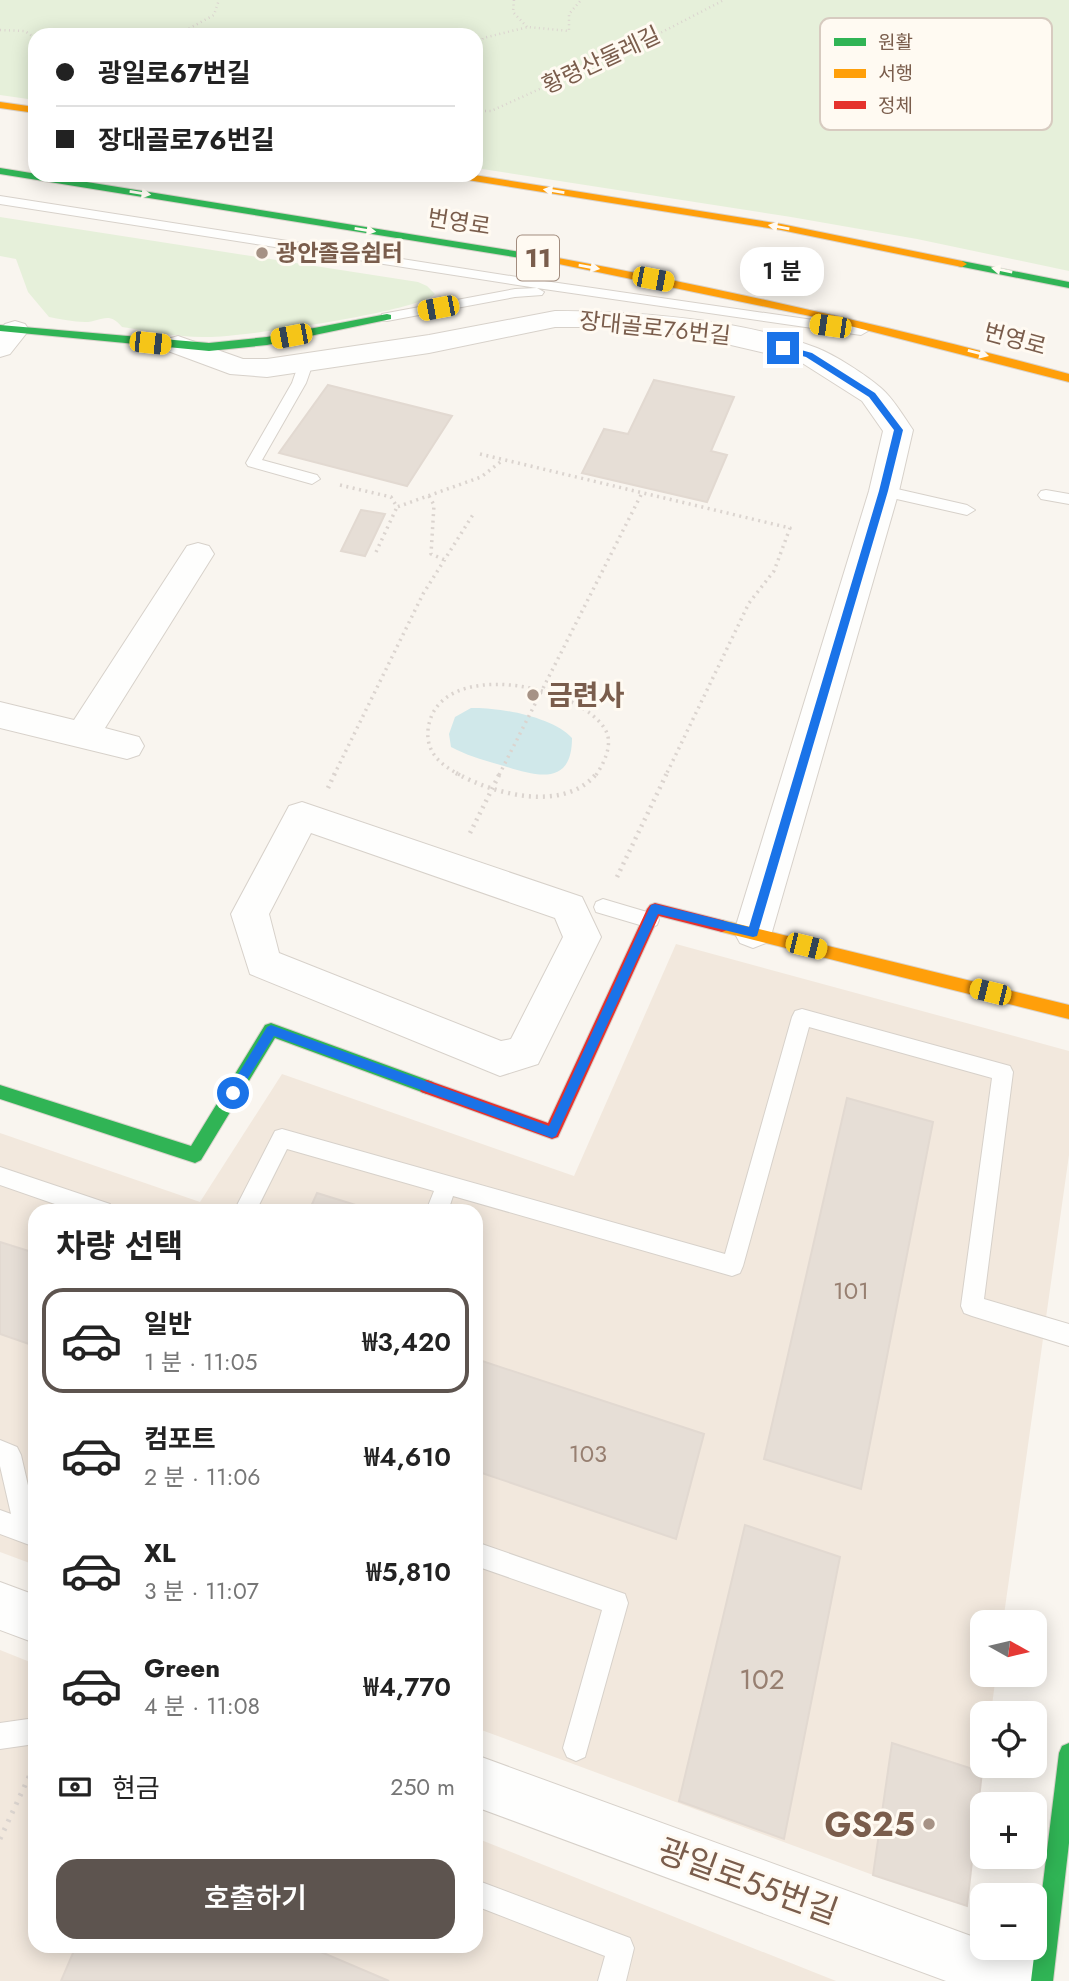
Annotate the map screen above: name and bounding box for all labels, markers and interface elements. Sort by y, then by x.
street label: 황령산둘레길 [536,18,666,102]
legend [820,18,1052,130]
text: 원활 [878,29,913,56]
text: 광일로67번길 [98,54,251,92]
text: 서행 [878,60,913,87]
text: 정체 [878,92,913,119]
text: 장대골로76번길 [98,121,275,159]
one-way arrow [543,185,565,196]
one-way arrow [129,188,151,199]
street label: 번영로 [425,200,493,244]
one-way arrow [768,221,790,232]
one-way arrow [354,225,376,236]
road number: 11 [517,235,559,280]
place label: 광안졸음쉼터 [276,236,403,270]
marker: 광안졸음쉼터 [254,245,270,261]
callout: 1 분 [741,246,825,296]
text: 1 분 [762,254,802,288]
one-way arrow [578,262,600,273]
one-way arrow [991,264,1013,275]
car [631,265,676,293]
car [416,294,461,322]
street label: 장대골로76번길 [577,303,733,353]
car [808,313,853,339]
street label: 번영로 [980,314,1050,364]
car [269,322,314,350]
car [129,330,172,356]
route end [767,332,799,364]
one-way arrow [968,348,990,359]
place label: 금련사 [547,675,625,716]
marker: 금련사 [525,687,541,703]
car [784,931,829,961]
car [968,977,1013,1007]
route start [217,1077,249,1109]
text: 차량 선택 [56,1223,183,1269]
house number: 101 [833,1273,869,1308]
text: 일반 [144,1305,192,1343]
icon: car [60,1309,123,1372]
text: ₩3,420 [362,1323,451,1361]
text: 1 분 · 11:05 [144,1345,257,1379]
text: 컴포트 [144,1420,216,1458]
icon: car [60,1424,123,1487]
house number: 103 [569,1436,607,1471]
text: ₩4,610 [364,1438,451,1476]
text: 2 분 · 11:06 [144,1460,261,1494]
text: XL [144,1534,176,1572]
icon: car [60,1539,123,1602]
text: ₩5,810 [366,1553,451,1591]
text: 3 분 · 11:07 [144,1574,259,1608]
north arrow [970,1610,1046,1687]
map controls [970,1610,1047,1960]
text: Green [144,1649,220,1687]
icon: car [60,1654,123,1717]
house number: 102 [739,1659,785,1700]
text: ₩4,770 [364,1668,451,1706]
text: 4 분 · 11:08 [144,1689,260,1723]
button: locate [970,1701,1047,1778]
icon: cash [56,1768,94,1806]
text: 현금 [112,1769,160,1807]
text: 250 m [390,1770,455,1804]
button: + [970,1792,1047,1869]
place label: GS25 [825,1801,915,1848]
marker: GS25 [921,1816,937,1832]
street label: 광일로55번길 [651,1827,845,1935]
button: 호출하기 [56,1859,455,1939]
button: − [970,1883,1047,1960]

